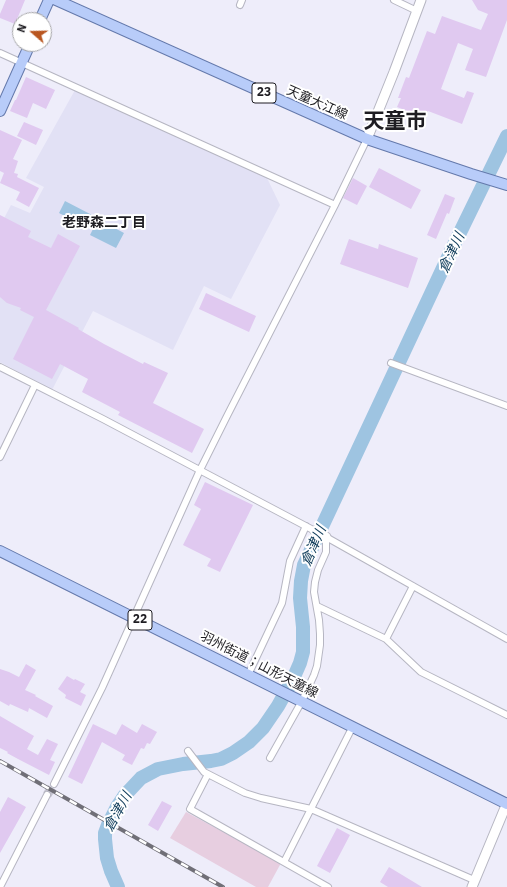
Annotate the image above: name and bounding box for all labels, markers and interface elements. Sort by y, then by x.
north arrow [12,12,52,52]
text: N [14,22,30,34]
road number: 23 [252,83,276,103]
street label: 天童大江線 [284,83,350,123]
district label: 天童市 [364,109,426,135]
district label: 老野森二丁目 [62,215,146,231]
water label: 倉津川 [436,230,468,276]
water label: 倉津川 [298,523,330,569]
road number: 22 [128,610,152,630]
street label: 羽州街道；山形天童線 [198,629,320,701]
water label: 倉津川 [100,790,136,834]

